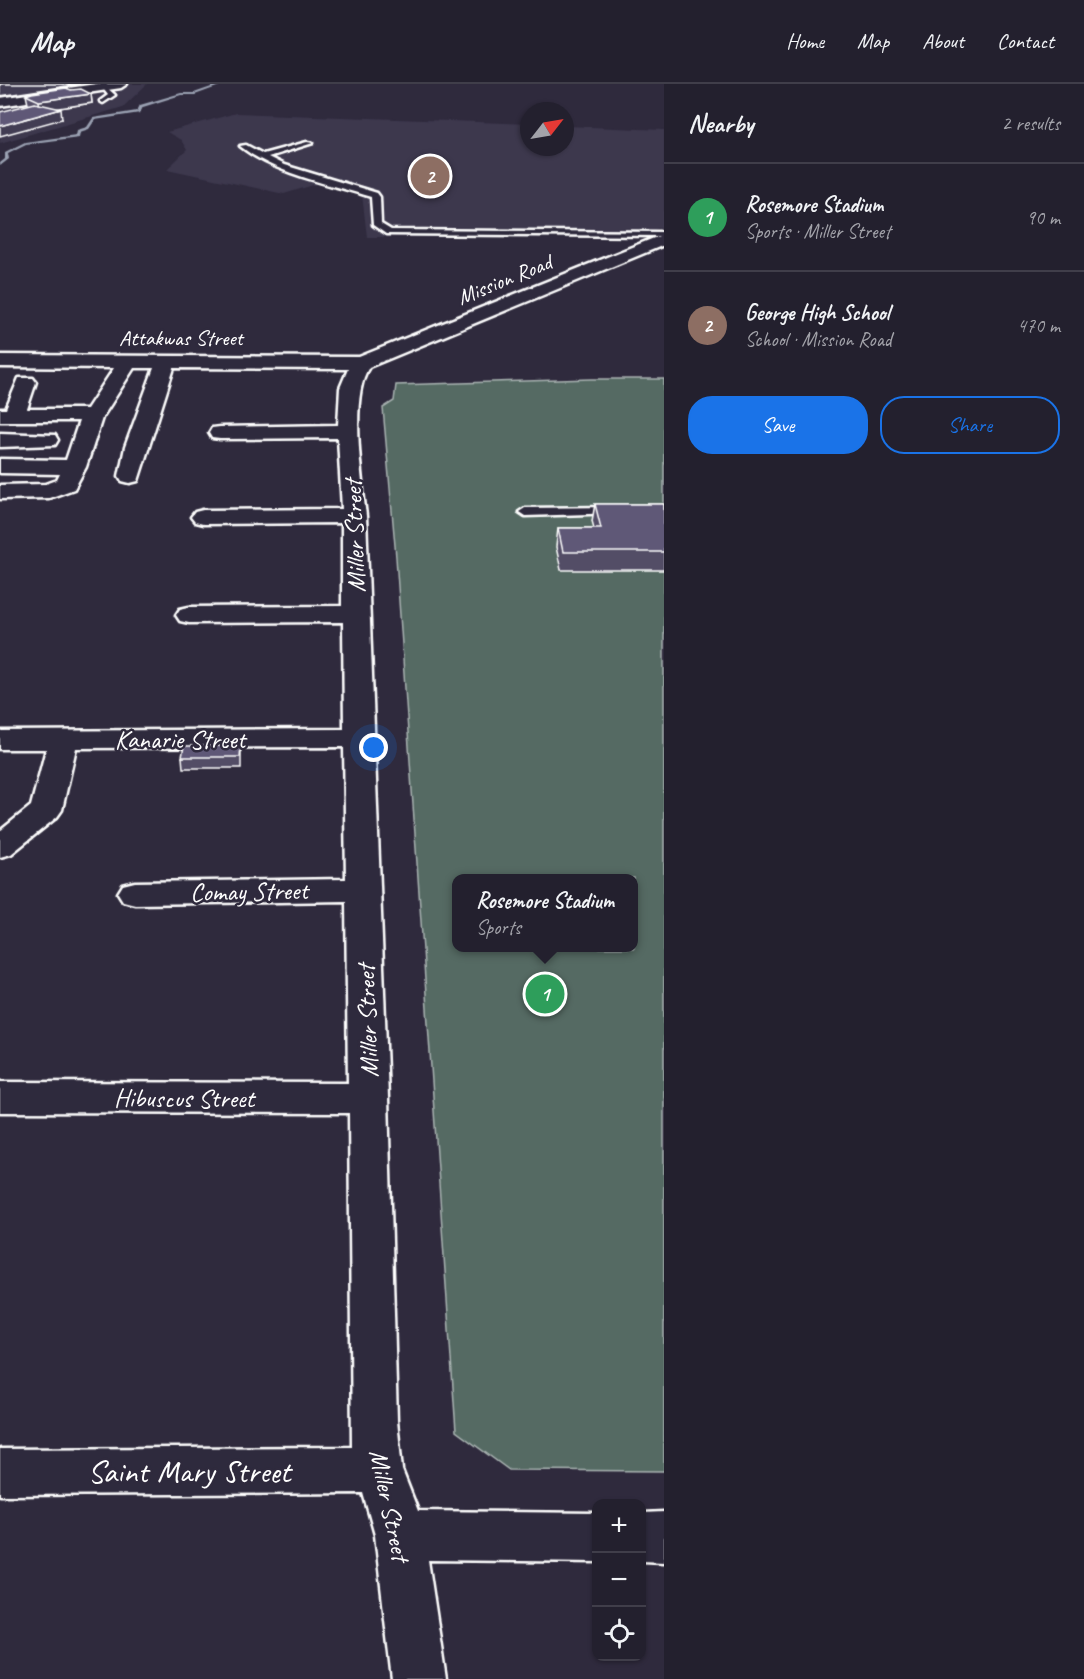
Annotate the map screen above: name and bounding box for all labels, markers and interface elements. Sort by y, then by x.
text: Map [30,24,73,59]
text: Home [786,28,824,54]
text: Map [857,28,889,54]
text: About [922,28,964,54]
text: Contact [997,28,1054,54]
north arrow [520,102,574,156]
text: Nearby [688,107,753,140]
text: 2 results [1001,111,1060,136]
pin: 2 [410,154,450,199]
text: Rosemore Stadium [745,191,883,219]
text: 1 [703,205,712,230]
text: 90 m [1026,205,1060,230]
text: Sports · Miller Street [745,219,891,244]
street label: Mission Road [453,247,559,311]
text: George High School [745,299,890,327]
text: 2 [703,313,712,338]
text: 470 m [1017,313,1060,338]
street label: Attakwas Street [119,324,246,352]
text: School · Mission Road [745,327,892,352]
button: Save [688,396,868,454]
button: Share [880,396,1060,454]
street label: Miller Street [336,475,373,593]
street label: Kanarie Street [115,723,248,756]
your location [359,733,388,762]
street label: Comay Street [190,874,311,909]
popup [452,874,638,952]
text: Rosemore Stadium [476,887,614,915]
text: Sports [476,915,521,940]
street label: Miller Street [349,960,386,1078]
pin: 1 [526,972,564,1016]
street label: Hibuscus Street [114,1082,256,1115]
street label: Miller Street [362,1446,418,1567]
street label: Saint Mary Street [88,1451,294,1492]
map controls [592,1499,646,1661]
button: + [592,1499,646,1553]
button: − [592,1553,646,1607]
button: locate [592,1607,646,1661]

